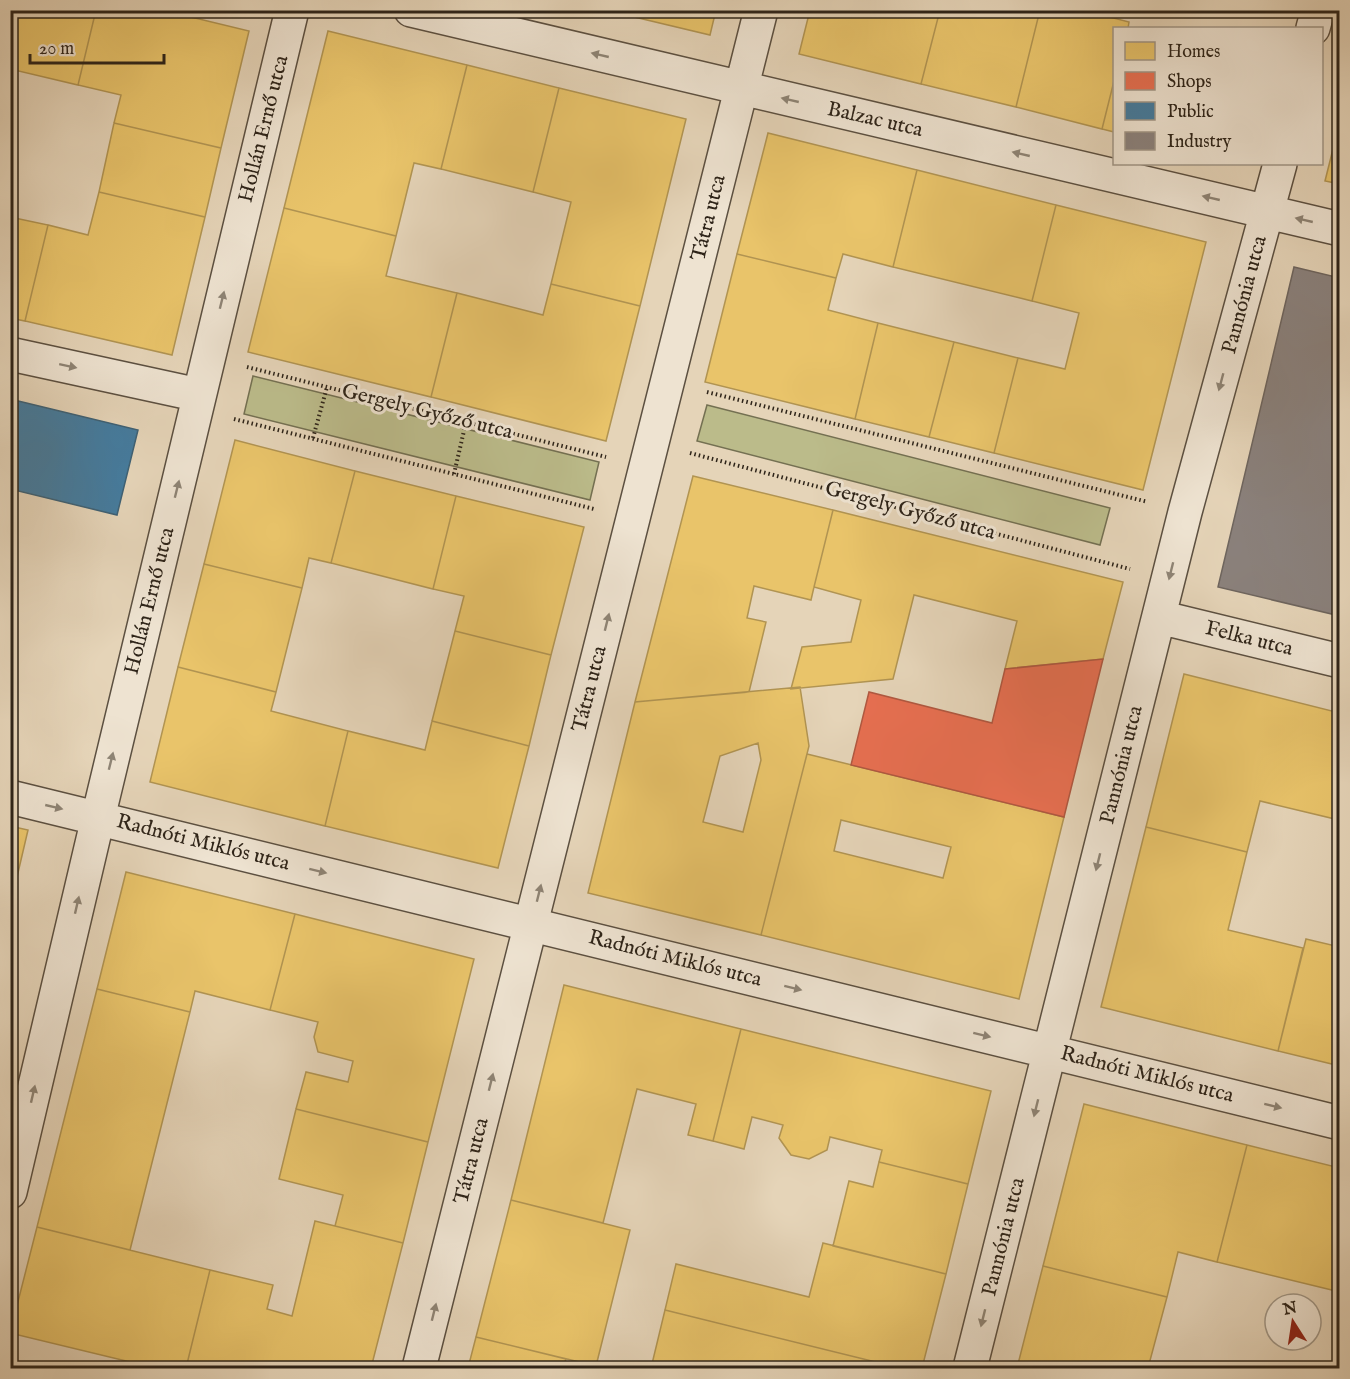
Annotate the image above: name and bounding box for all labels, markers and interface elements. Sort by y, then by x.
scale bar [30,27,164,65]
legend [1113,27,1323,165]
text: 20 m [39,38,74,61]
text: Homes [1167,41,1220,64]
one-way arrow [591,50,610,59]
street label: Hollán Ernő utca [233,52,296,205]
text: Shops [1167,71,1212,94]
one-way arrow [781,94,799,104]
street label: Balzac utca [825,96,926,144]
text: Public [1167,101,1214,124]
text: Industry [1167,131,1231,154]
one-way arrow [1012,148,1030,158]
street label: Tátra utca [685,171,733,264]
one-way arrow [1202,193,1220,203]
one-way arrow [1294,215,1313,225]
street label: Pannónia utca [1216,232,1274,357]
one-way arrow [218,291,228,309]
one-way arrow [58,362,77,372]
one-way arrow [1216,373,1225,391]
street label: Gergely Győző utca [339,378,516,447]
street label: Gergely Győző utca [822,475,999,547]
one-way arrow [172,480,182,499]
street label: Hollán Ernő utca [119,524,182,677]
one-way arrow [1165,561,1175,580]
one-way arrow [602,613,612,631]
street label: Felka utca [1202,615,1297,663]
street label: Tátra utca [566,642,614,735]
street label: Pannónia utca [1094,702,1150,827]
one-way arrow [107,751,117,770]
one-way arrow [45,803,63,813]
street label: Radnóti Miklós utca [113,808,293,878]
one-way arrow [1092,852,1102,871]
one-way arrow [308,867,327,877]
one-way arrow [534,884,544,902]
one-way arrow [73,895,83,914]
street label: Radnóti Miklós utca [585,924,765,994]
one-way arrow [783,983,802,993]
one-way arrow [973,1030,991,1040]
street label: Radnóti Miklós utca [1057,1040,1237,1110]
one-way arrow [487,1073,497,1091]
one-way arrow [29,1085,39,1104]
one-way arrow [1031,1099,1040,1117]
one-way arrow [1264,1102,1282,1112]
street label: Tátra utca [448,1114,496,1207]
street label: Pannónia utca [976,1174,1032,1299]
north arrow [1263,1292,1323,1352]
text: N [1280,1298,1299,1321]
one-way arrow [429,1303,439,1321]
one-way arrow [978,1308,988,1327]

